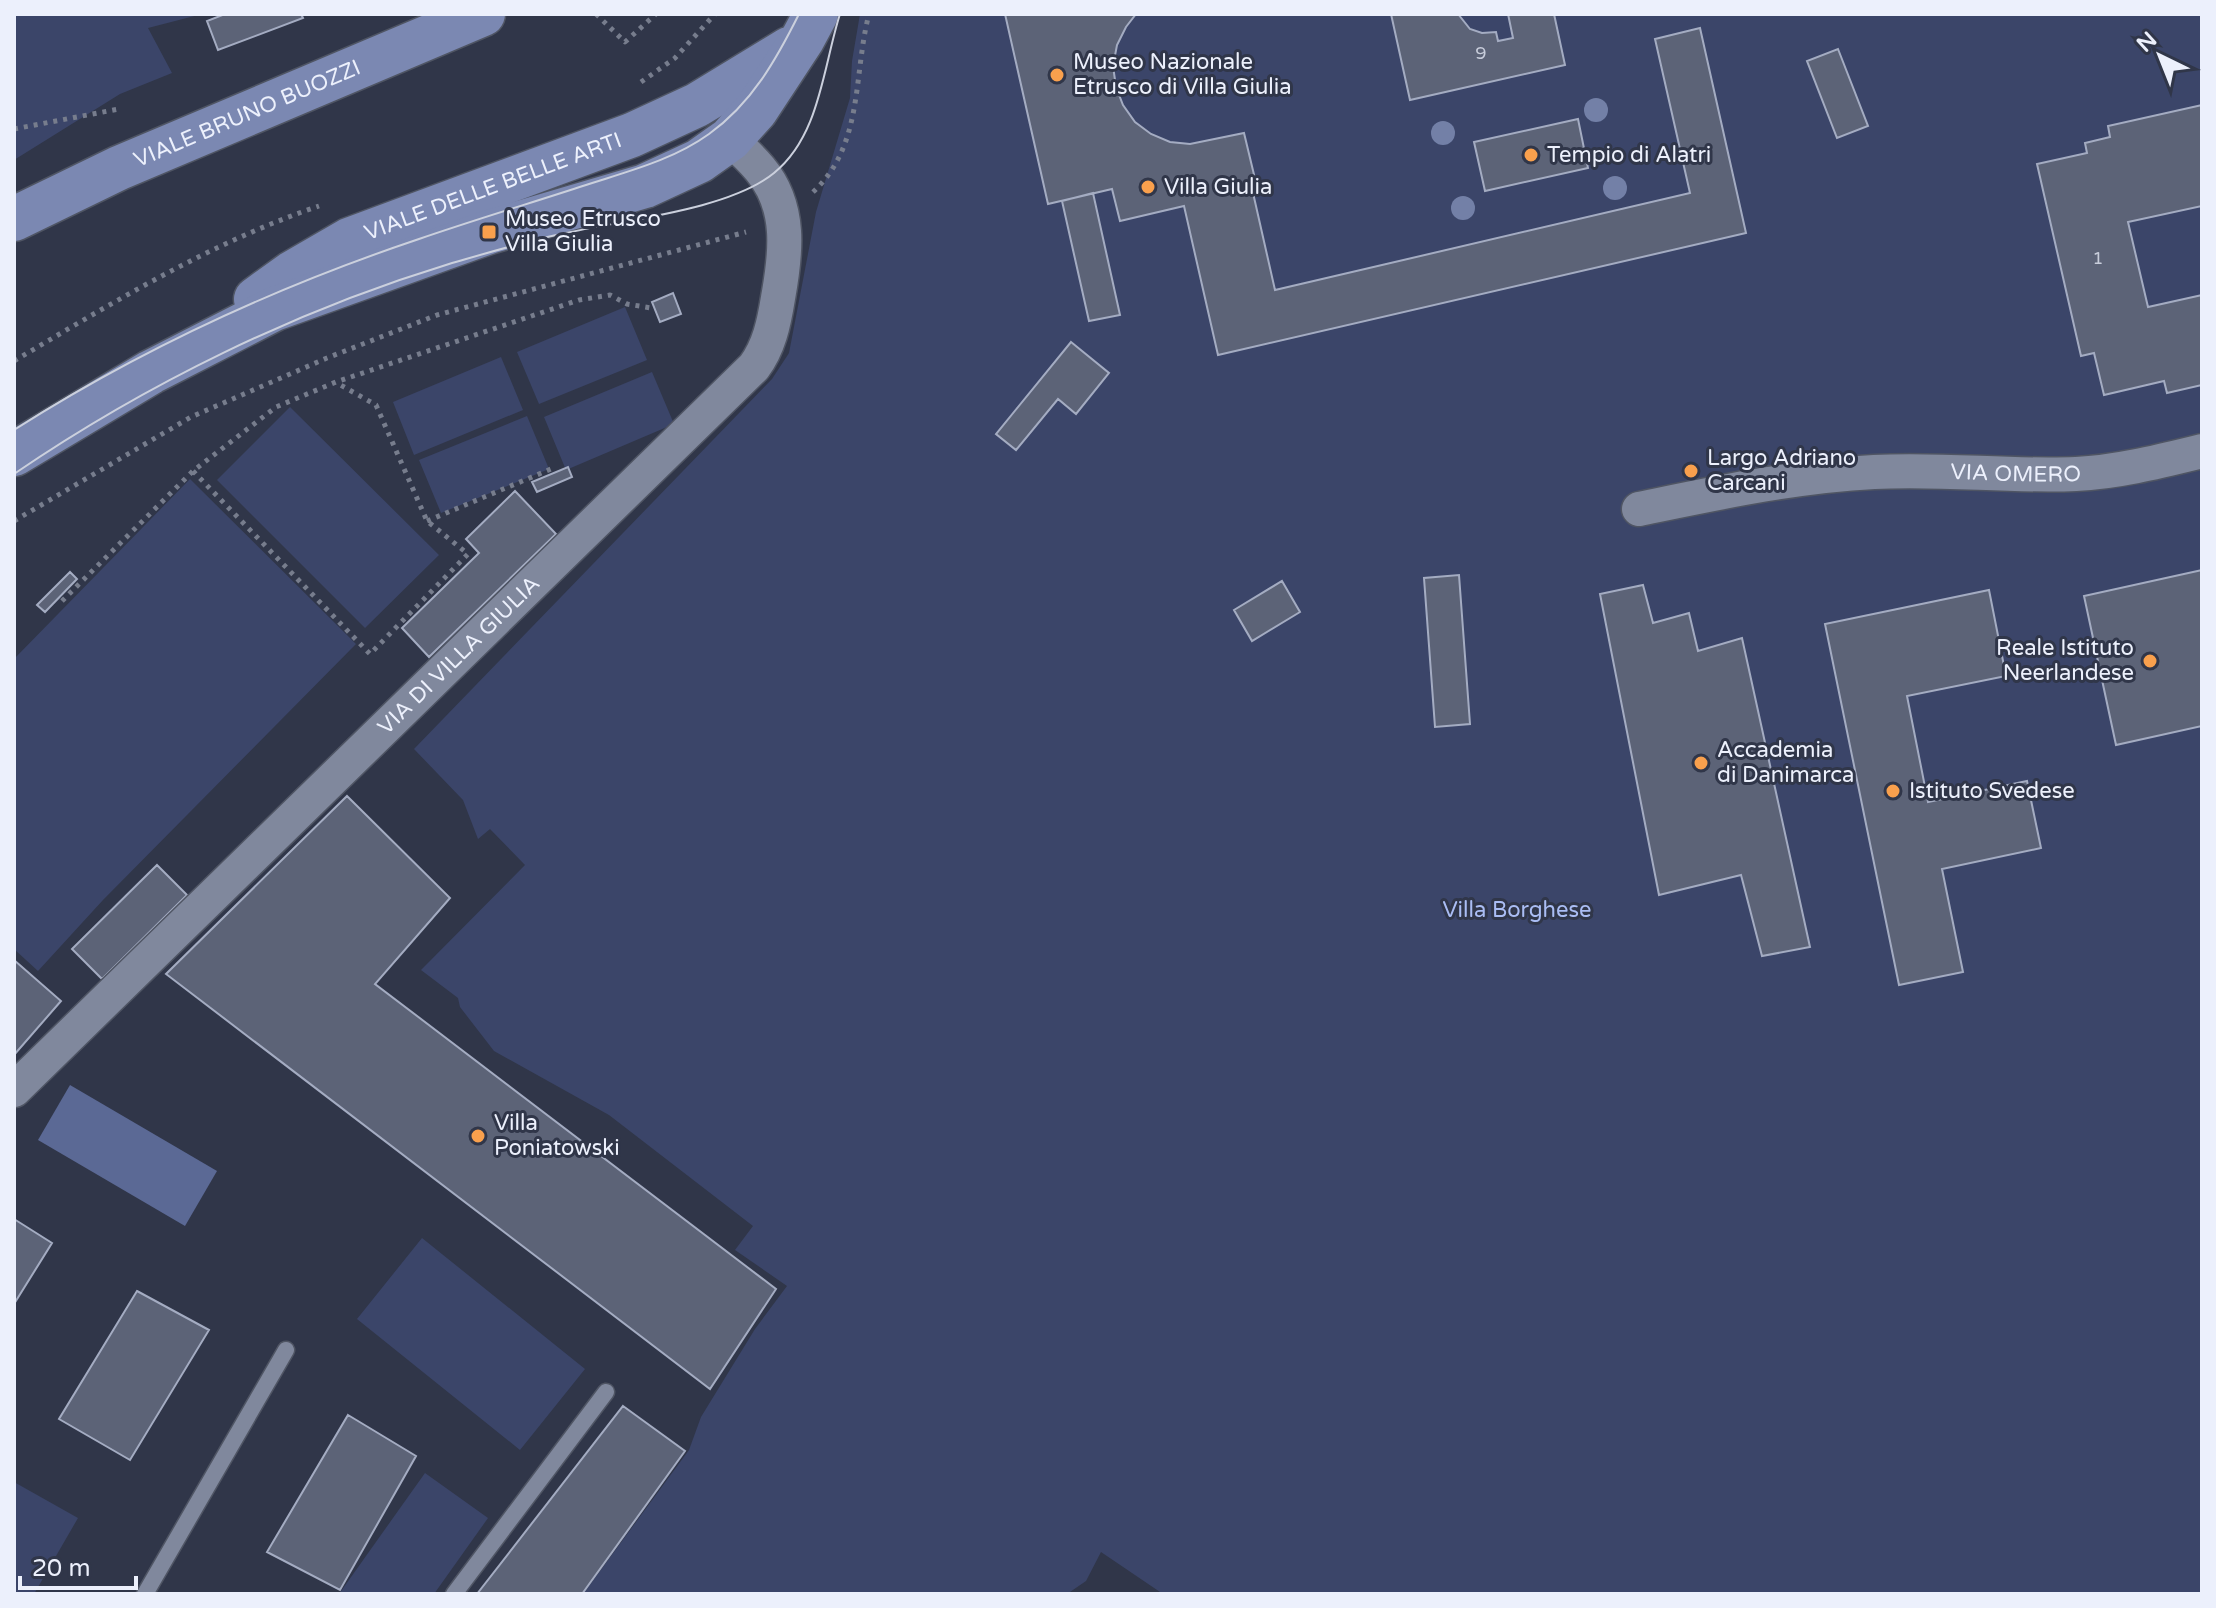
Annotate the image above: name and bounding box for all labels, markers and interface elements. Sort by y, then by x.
north arrow [2120,16,2200,96]
text: N [2132,27,2162,58]
house number: 9 [1475,42,1487,64]
place label: Museo Nazionale Etrusco di Villa Giulia [1073,49,1292,100]
street label: VIALE BRUNO BUOZZI [130,54,364,173]
marker: Museo Nazionale Etrusco di Villa Giulia [1048,66,1066,84]
street label: VIALE DELLE BELLE ARTI [361,127,625,246]
place label: Tempio di Alatri [1547,142,1711,168]
marker: Tempio di Alatri [1522,146,1540,164]
place label: Villa Giulia [1164,174,1272,200]
marker: Villa Giulia [1139,178,1157,196]
place label: Museo Etrusco Villa Giulia [505,206,661,257]
marker: Museo Etrusco Villa Giulia [480,223,498,241]
house number: 1 [2092,247,2104,269]
place label: Largo Adriano Carcani [1707,445,1856,496]
street label: VIA OMERO [1950,459,2081,488]
marker: Largo Adriano Carcani [1682,462,1700,480]
street label: VIA DI VILLA GIULIA [373,571,545,740]
place label: Reale Istituto Neerlandese [1996,635,2134,686]
marker: Reale Istituto Neerlandese [2141,652,2159,670]
place label: Accademia di Danimarca [1717,737,1854,788]
marker: Accademia di Danimarca [1692,754,1710,772]
place label: Istituto Svedese [1909,778,2075,804]
marker: Istituto Svedese [1884,782,1902,800]
park label: Villa Borghese [1443,897,1591,923]
place label: Villa Poniatowski [494,1110,620,1161]
marker: Villa Poniatowski [469,1127,487,1145]
scale bar [20,1540,136,1590]
text: 20 m [32,1554,90,1583]

